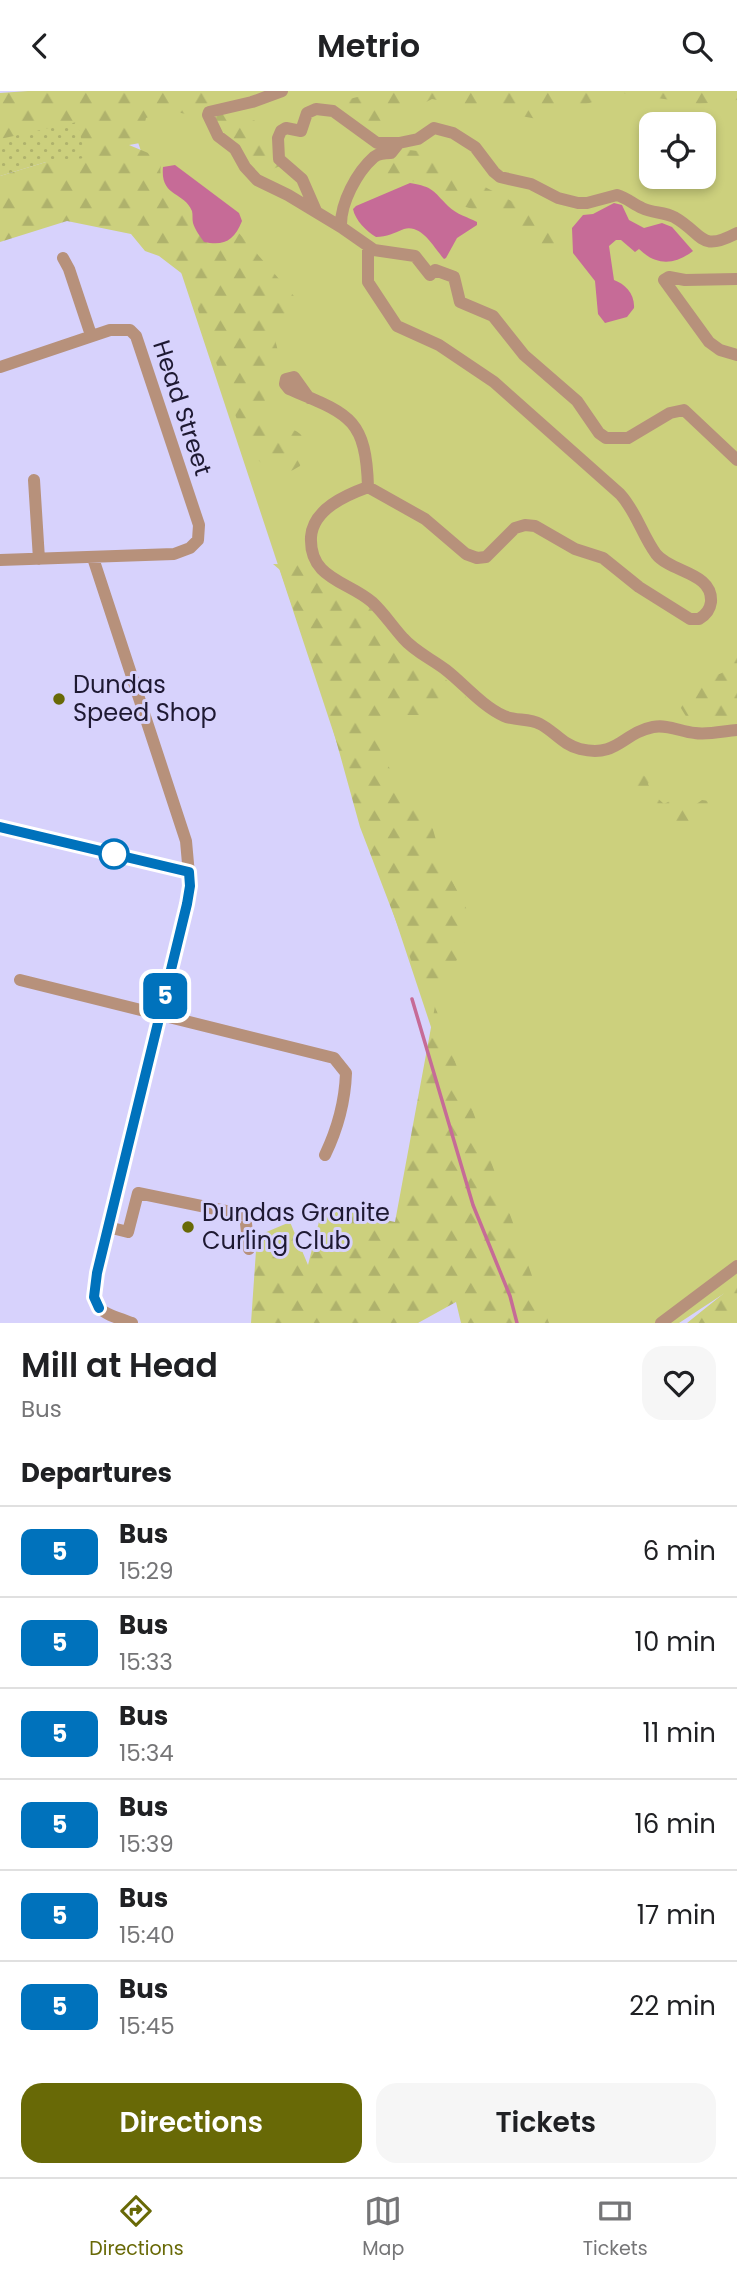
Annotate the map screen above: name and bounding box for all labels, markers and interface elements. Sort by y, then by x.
text: Metrio [317,23,420,68]
icon: back [21,27,59,65]
icon: search [678,27,716,65]
map controls [639,112,716,189]
button: locate [639,112,716,189]
street label: Head Street [145,336,220,480]
place label: Dundas Speed Shop [73,668,217,729]
marker: Dundas Speed Shop [51,691,67,707]
unlabelled marker [99,839,129,869]
line badge: 5 [142,973,188,1019]
text: 5 [157,979,173,1012]
place label: Dundas Granite Curling Club [202,1196,390,1257]
marker: Dundas Granite Curling Club [180,1219,196,1235]
text: Mill at Head [21,1342,218,1389]
button: heart [642,1346,716,1420]
text: Bus [21,1393,62,1425]
text: Departures [21,1455,172,1491]
text: Bus [119,1516,168,1552]
text: 6 min [643,1533,716,1569]
text: 5 [52,1535,67,1568]
text: 15:29 [119,1555,173,1587]
text: Bus [119,1607,168,1643]
text: 10 min [635,1624,716,1660]
text: 5 [52,1626,67,1659]
text: 15:33 [119,1646,173,1678]
text: Bus [119,1698,168,1734]
text: 11 min [643,1715,716,1751]
text: 5 [52,1717,67,1750]
text: 15:34 [119,1737,174,1769]
text: Bus [119,1789,168,1825]
text: 16 min [634,1806,716,1842]
text: 5 [52,1808,67,1841]
text: 15:39 [119,1828,174,1860]
text: Bus [119,1880,168,1916]
text: 17 min [637,1897,716,1933]
text: 5 [52,1899,67,1932]
text: 15:40 [119,1919,175,1951]
text: Bus [119,1971,168,2007]
text: 22 min [629,1988,716,2024]
text: 5 [52,1990,67,2023]
text: 15:45 [119,2010,175,2042]
button: Directions [21,2083,362,2163]
button: Tickets [376,2083,716,2163]
tab: Directions [89,2192,184,2263]
tab: Map [362,2192,404,2263]
tab: Tickets [583,2192,648,2263]

